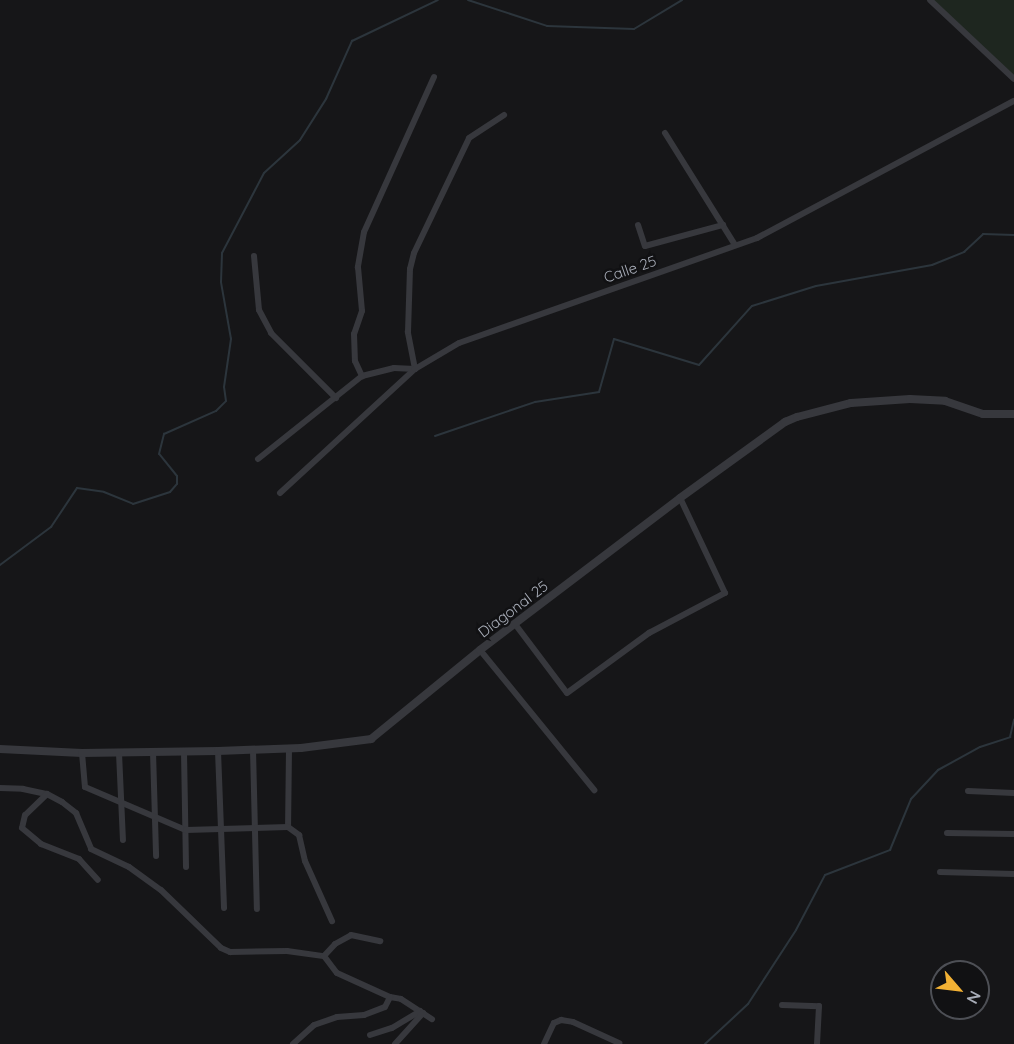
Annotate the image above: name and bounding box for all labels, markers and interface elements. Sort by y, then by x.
street label: Calle 25 [601,252,659,286]
street label: Diagonal 25 [474,577,552,641]
north arrow [930,960,990,1020]
text: N [963,988,986,1007]

